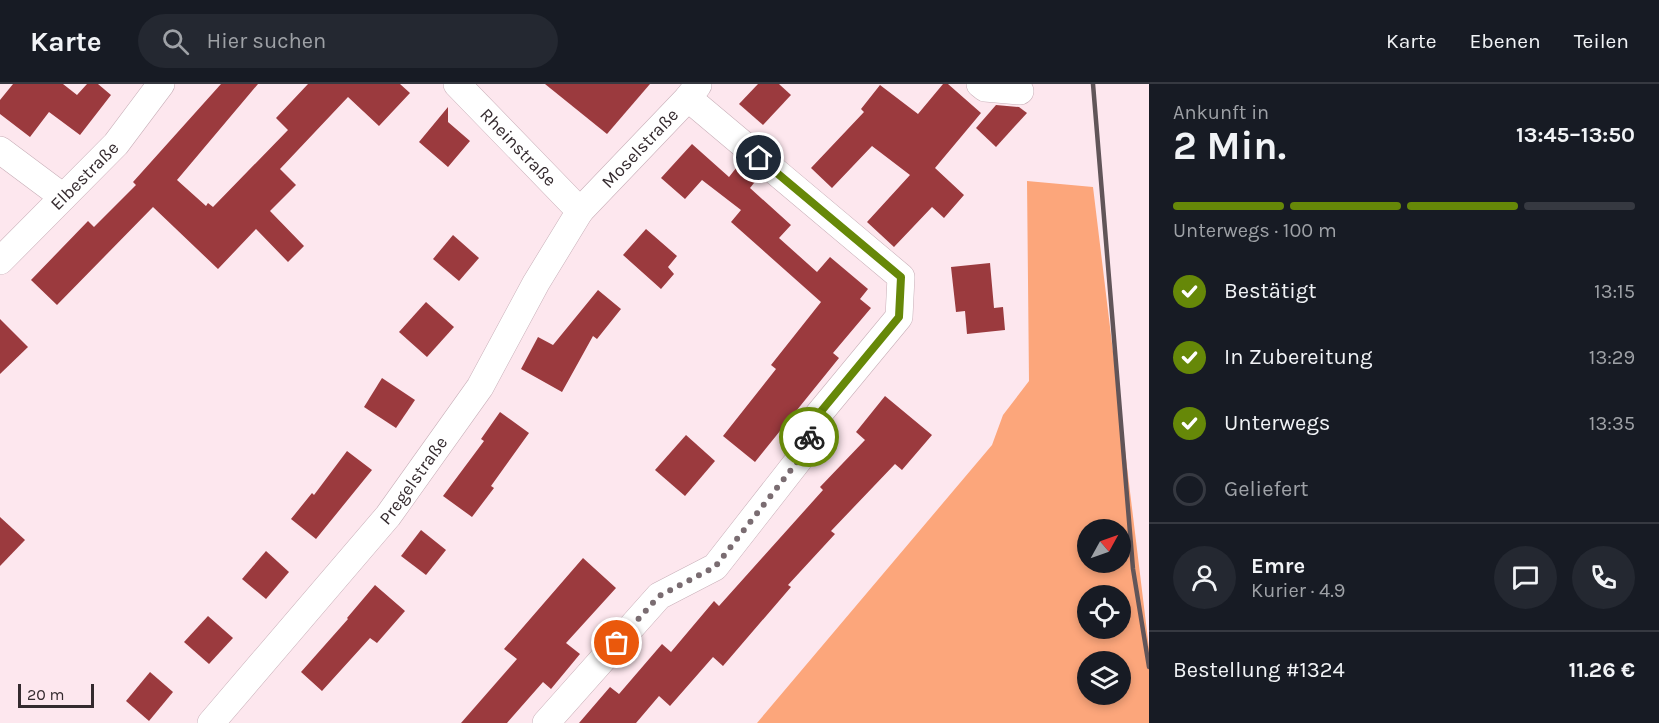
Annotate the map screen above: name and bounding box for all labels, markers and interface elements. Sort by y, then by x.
search box [138,14,558,68]
text: Karte [30,25,102,58]
icon: search [159,25,192,58]
text: Hier suchen [207,28,326,54]
text: Karte [1386,29,1437,53]
text: Ebenen [1470,29,1541,53]
text: Teilen [1574,29,1629,53]
text: Ankunft in [1173,101,1269,124]
street label: Rheinstraße [475,104,561,191]
street label: Moselstraße [597,104,683,193]
text: 13:45–13:50 [1516,122,1635,148]
text: 2 Min. [1173,123,1286,169]
pin [733,132,784,183]
street label: Elbestraße [46,137,123,215]
icon: home [742,141,775,174]
text: Unterwegs · 100 m [1173,219,1337,242]
icon: check [1173,275,1206,308]
text: Bestätigt [1224,278,1316,304]
text: 13:15 [1594,280,1635,303]
icon: check [1173,341,1206,374]
text: In Zubereitung [1224,344,1372,370]
text: 13:29 [1589,346,1635,369]
courier [779,407,839,467]
icon: check [1173,407,1206,440]
text: Unterwegs [1224,410,1330,436]
text: 13:35 [1589,412,1635,435]
icon: bike [793,421,826,454]
street label: Pregelstraße [374,432,452,529]
text: Geliefert [1224,476,1309,502]
north arrow [1077,519,1131,573]
map controls [1077,519,1131,705]
button: person [1173,546,1236,609]
button: chat [1494,546,1557,609]
button: phone [1572,546,1635,609]
text: Emre [1251,553,1305,579]
text: Kurier · 4.9 [1251,579,1345,602]
button: locate [1077,585,1131,639]
pin [591,617,642,668]
icon: bag [600,626,633,659]
button: layers [1077,651,1131,705]
text: Bestellung #1324 [1173,657,1345,683]
text: 11.26 € [1568,657,1635,683]
scale bar [18,681,94,708]
text: 20 m [27,685,65,704]

